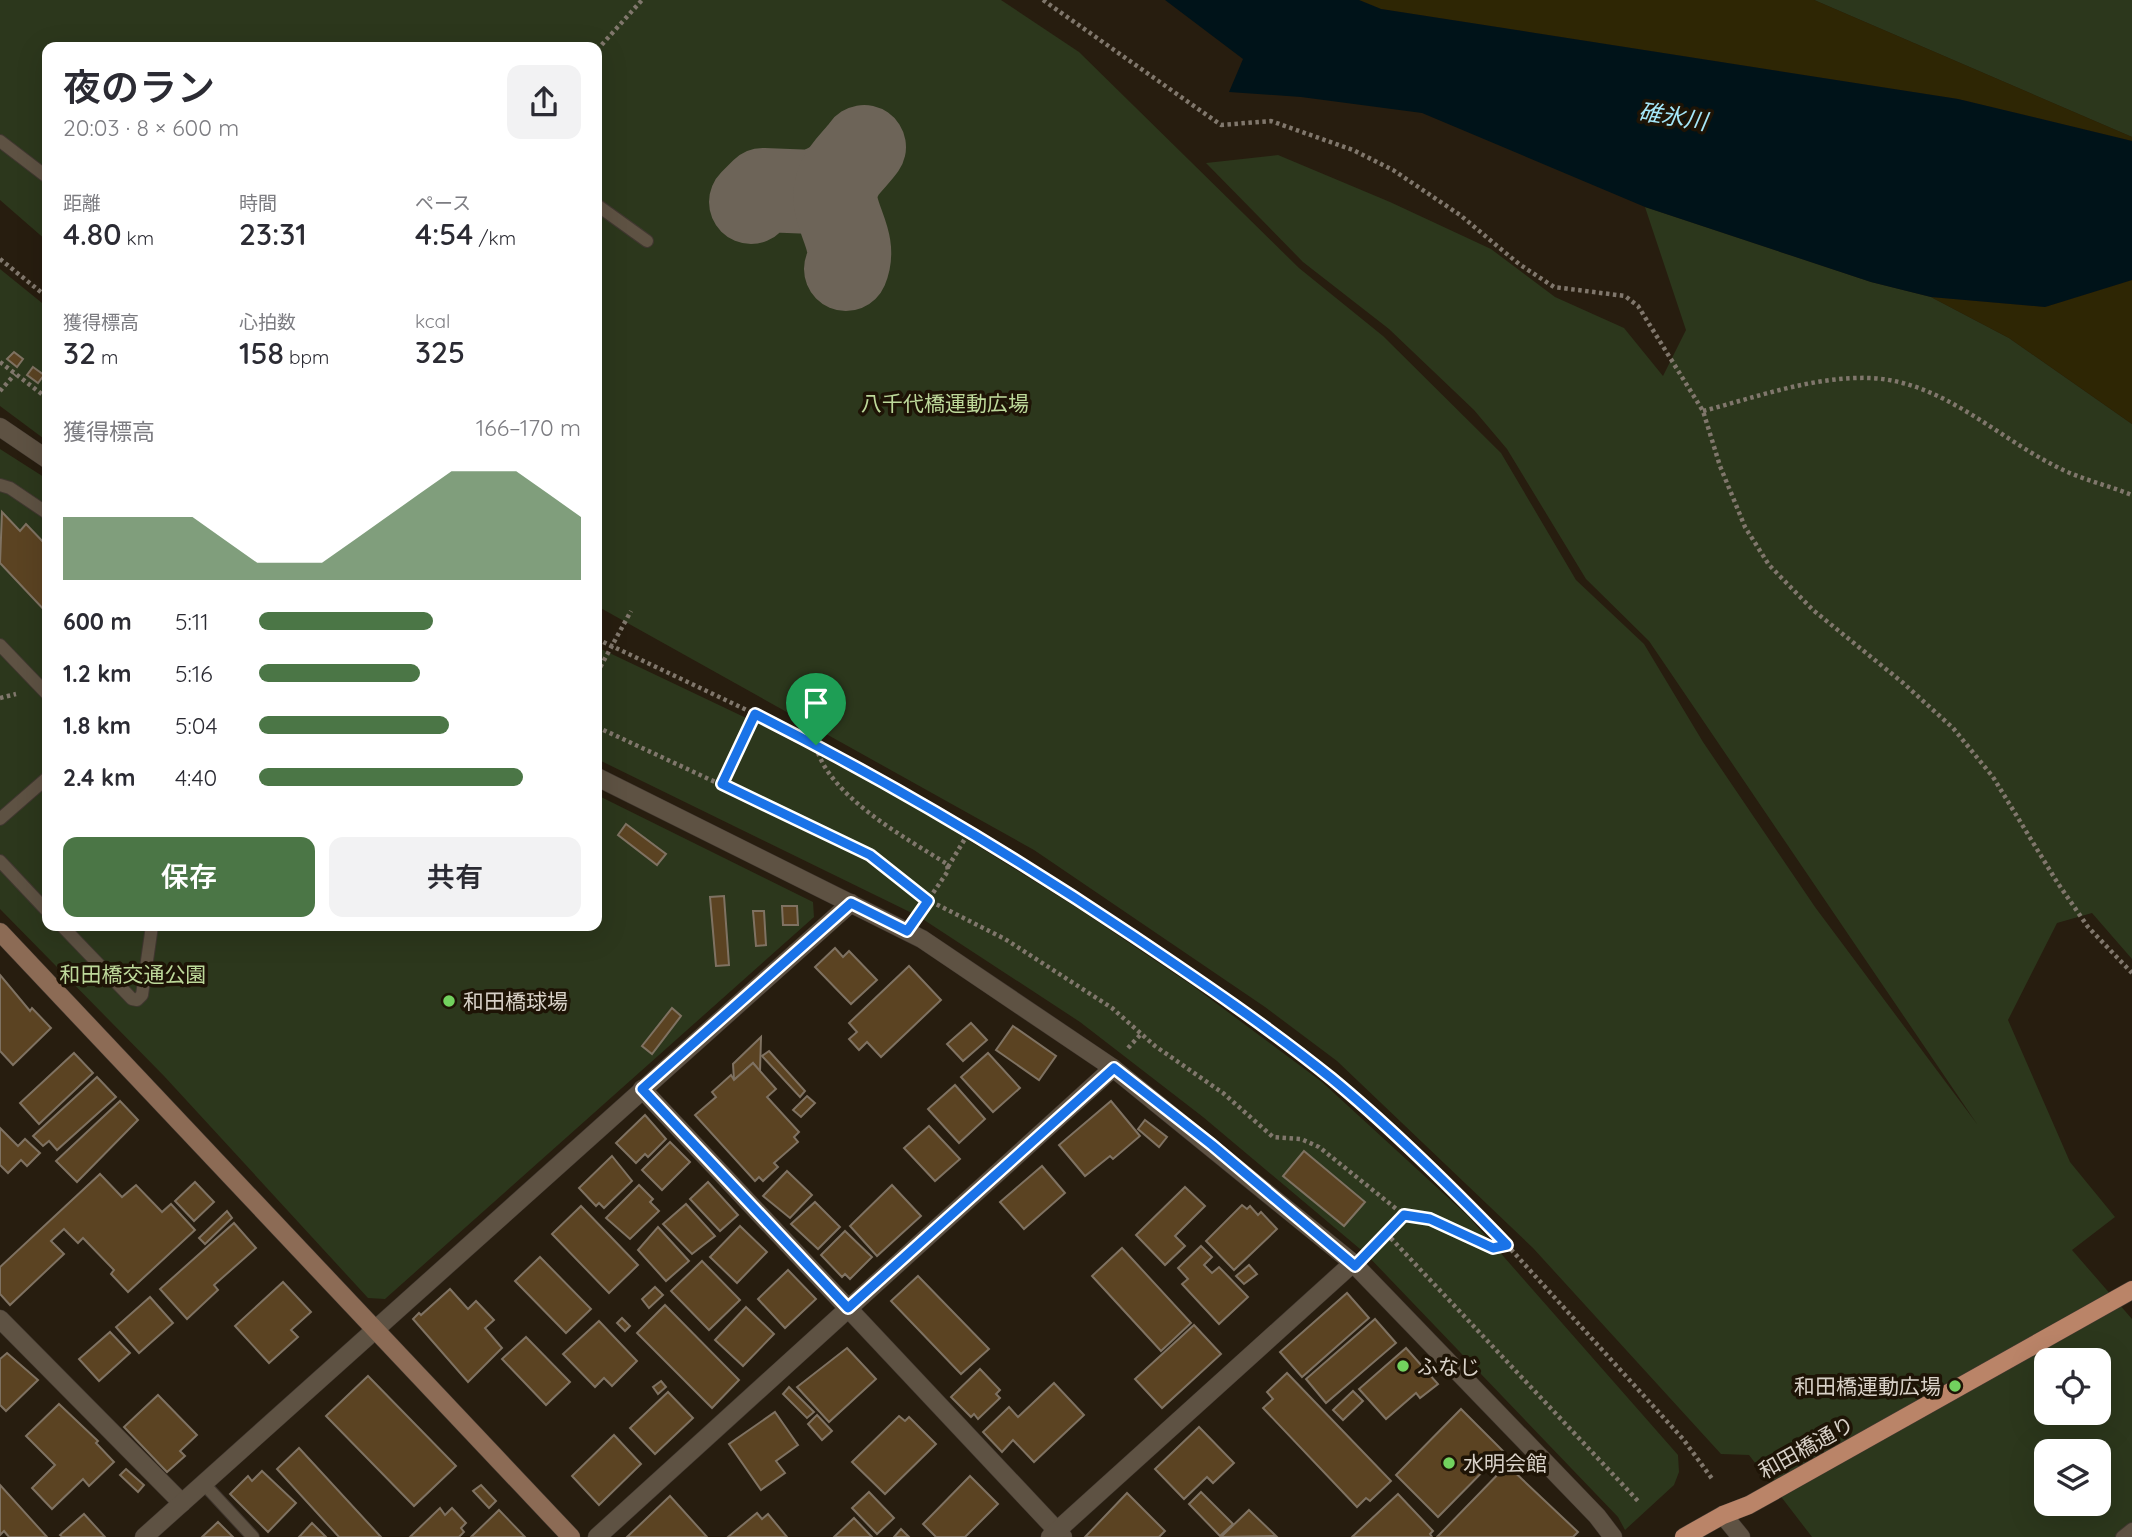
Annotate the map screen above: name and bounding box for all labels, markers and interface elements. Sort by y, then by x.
text: 夜のラン [63,63,215,111]
button: share [507,65,581,139]
water label: 碓氷川 [1637,96,1712,136]
text: 20:03 · 8 × 600 m [63,113,239,142]
text: 距離 [63,191,101,215]
text: 時間 [239,191,277,215]
text: ペース [415,191,471,215]
text: 4.80 [63,215,121,253]
text: 23:31 [239,215,307,253]
text: 4:54 [415,215,473,253]
text: km [121,226,154,250]
text: /km [473,226,516,250]
text: kcal [415,309,450,333]
text: 獲得標高 [63,310,139,334]
text: 心拍数 [239,310,296,334]
text: 325 [415,333,465,371]
text: 32 [63,334,96,372]
text: 158 [239,334,284,372]
text: m [96,345,118,369]
text: bpm [284,345,329,369]
park label: 八千代橋運動広場 [861,390,1029,416]
text: 166–170 m [476,413,581,442]
text: 獲得標高 [63,417,155,446]
text: 600 m [63,607,132,636]
text: 5:11 [175,607,209,636]
text: 1.2 km [63,659,132,688]
text: 5:16 [175,659,213,688]
pin [786,673,846,745]
icon: arrive [797,684,835,722]
text: 1.8 km [63,711,131,740]
text: 5:04 [175,711,218,740]
text: 2.4 km [63,763,135,792]
text: 4:40 [175,763,217,792]
button: 保存 [63,837,315,917]
button: 共有 [329,837,581,917]
park label: 和田橋交通公園 [60,961,207,987]
place label: 和田橋球場 [463,988,568,1014]
marker: 和田橋球場 [441,993,457,1009]
map controls [2034,1348,2111,1516]
button: locate [2034,1348,2111,1425]
place label: ふなじ [1417,1353,1480,1379]
marker: ふなじ [1395,1358,1411,1374]
place label: 和田橋運動広場 [1794,1373,1941,1399]
marker: 和田橋運動広場 [1947,1378,1963,1394]
street label: 和田橋通り [1754,1410,1858,1484]
button: layers [2034,1439,2111,1516]
place label: 水明会館 [1463,1450,1547,1476]
marker: 水明会館 [1441,1455,1457,1471]

